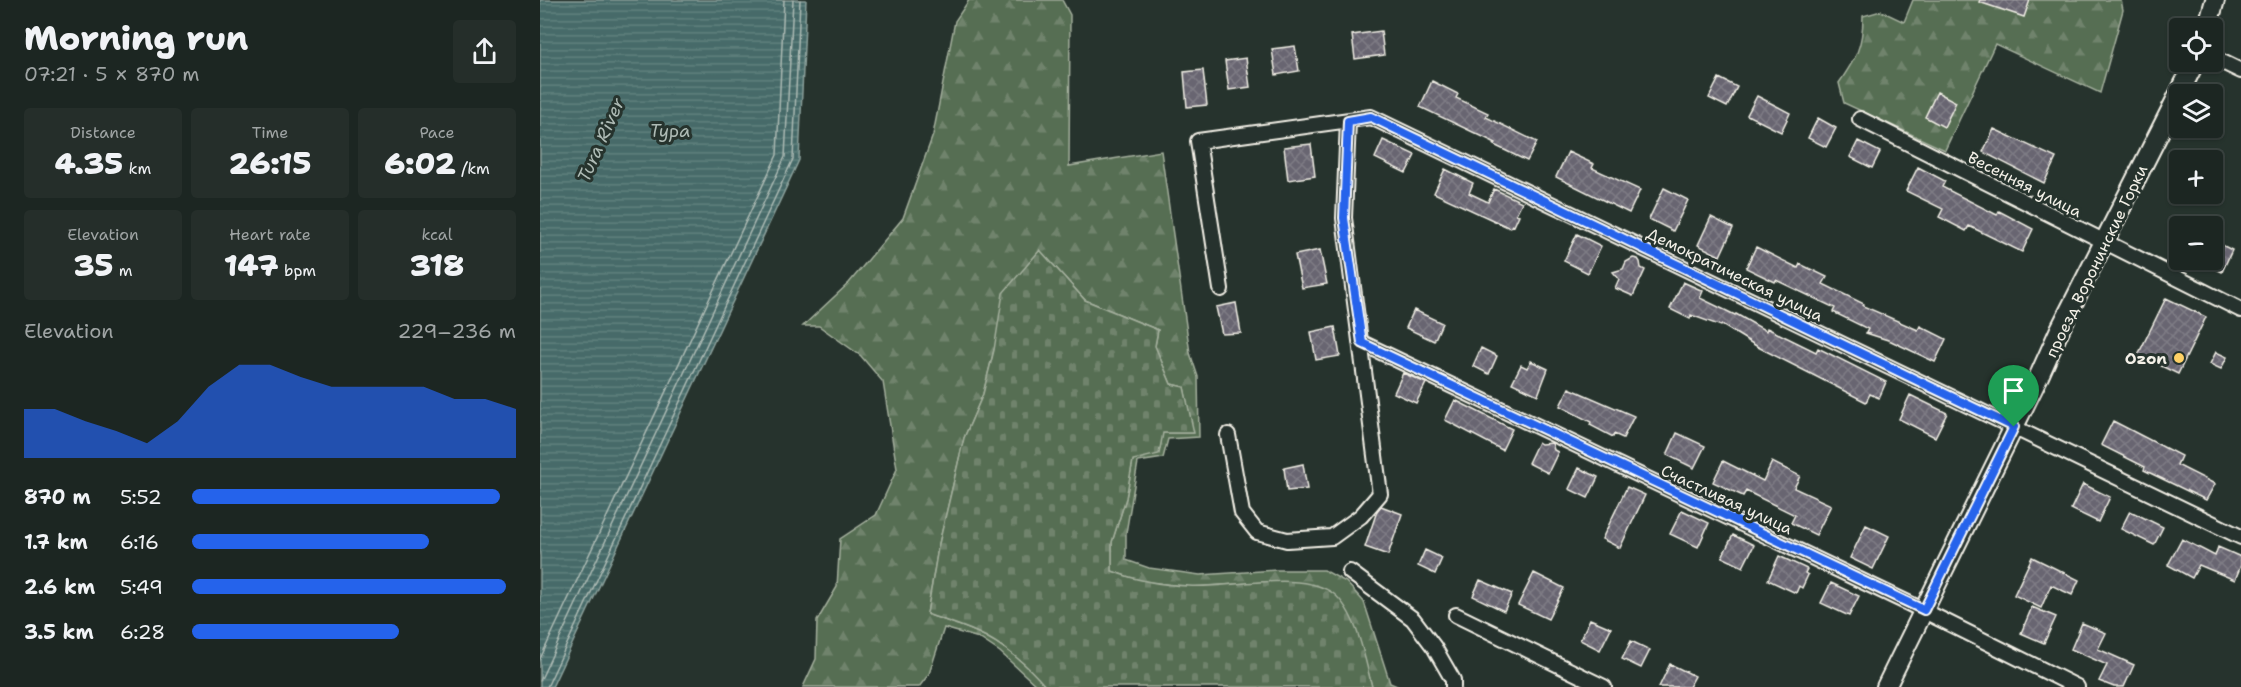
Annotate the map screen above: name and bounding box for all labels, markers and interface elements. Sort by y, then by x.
text: Morning run [24,16,248,61]
map controls [2169,18,2223,270]
button: locate [2169,18,2223,72]
button: share [453,20,516,83]
text: 07:21 · 5 × 870 m [24,61,199,87]
button: layers [2169,84,2223,138]
water label: Tura River [572,94,630,186]
water label: Тура [650,119,690,143]
text: Distance [70,122,136,143]
text: Time [252,122,288,143]
text: Pace [419,122,455,143]
text: 4.35 [55,143,123,184]
text: 26:15 [229,143,311,184]
text: 6:02 [384,143,456,184]
street label: Весенняя улица [1964,147,2085,222]
button: + [2169,150,2223,204]
text: km [123,158,151,179]
text: /km [456,158,490,179]
street label: проезд Воронинские Горки [2041,161,2152,361]
button: − [2169,216,2223,270]
street label: Демократическая улица [1643,223,1826,326]
text: Elevation [67,224,139,245]
text: Heart rate [229,224,311,245]
text: kcal [421,224,453,245]
text: 35 [73,245,113,286]
text: 147 [224,245,278,286]
text: 318 [410,245,464,286]
text: m [113,260,133,281]
text: bpm [278,260,316,281]
text: Elevation [24,318,114,344]
text: 229–236 m [398,318,516,344]
place label: Ozon [2125,348,2167,369]
marker: Ozon [2172,351,2186,365]
pin [1988,365,2039,427]
icon: arrive [1997,374,2030,407]
street label: Счастливая улица [1658,460,1796,539]
text: 870 m [24,484,91,510]
text: 5:52 [120,484,162,510]
text: 1.7 km [24,529,88,555]
text: 6:16 [120,529,159,555]
text: 2.6 km [24,574,95,600]
text: 5:49 [120,574,163,600]
text: 3.5 km [24,619,94,645]
text: 6:28 [120,619,165,645]

